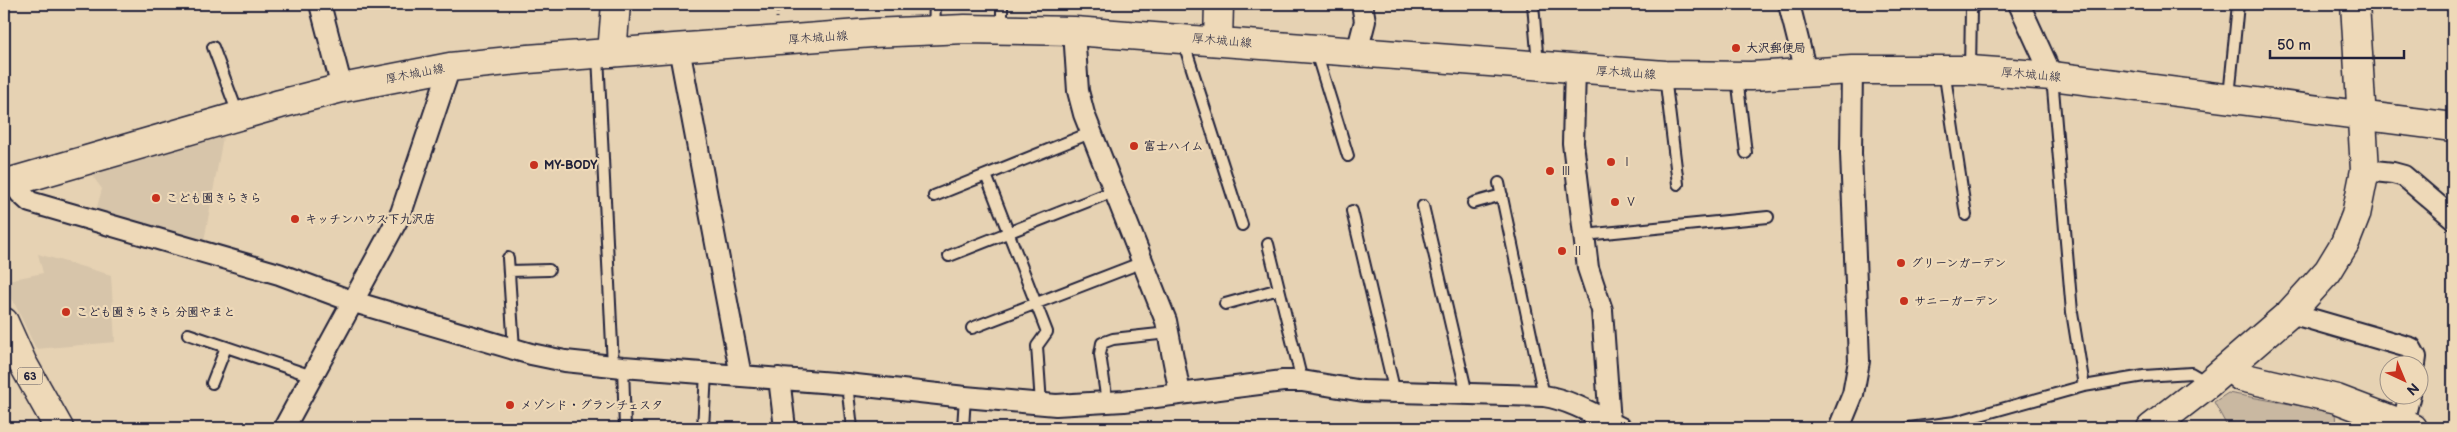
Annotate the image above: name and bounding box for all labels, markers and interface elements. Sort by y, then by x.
street label: 厚木城山線 [788,28,848,48]
scale bar [2270,28,2403,60]
street label: 厚木城山線 [1191,31,1253,51]
text: 50 m [2277,36,2311,55]
place label: 大沢郵便局 [1746,41,1806,56]
marker: 大沢郵便局 [1730,42,1742,54]
street label: 厚木城山線 [384,61,446,87]
street label: 厚木城山線 [1596,63,1656,83]
street label: 厚木城山線 [2000,65,2062,85]
place label: 富士ハイム [1144,139,1204,154]
marker: 富士ハイム [1128,140,1140,152]
place label: Ⅰ [1621,155,1633,170]
marker: Ⅰ [1605,156,1617,168]
place label: MY-BODY [544,158,598,173]
marker: MY-BODY [528,159,540,171]
place label: Ⅲ [1560,164,1572,179]
marker: Ⅲ [1544,165,1556,177]
place label: こども園きらきら [166,191,262,206]
marker: こども園きらきら [150,192,162,204]
place label: Ⅴ [1625,195,1637,210]
marker: Ⅴ [1609,196,1621,208]
place label: キッチンハウス下九沢店 [305,212,436,227]
marker: キッチンハウス下九沢店 [289,213,301,225]
place label: Ⅱ [1572,244,1584,259]
marker: Ⅱ [1556,245,1568,257]
place label: グリーンガーデン [1911,256,2006,271]
marker: グリーンガーデン [1895,257,1907,269]
place label: サニーガーデン [1914,294,1998,309]
marker: サニーガーデン [1898,295,1910,307]
place label: こども園きらきら 分園やまと [76,305,235,320]
marker: こども園きらきら 分園やまと [60,306,72,318]
north arrow [2380,354,2430,404]
road number: 63 [18,368,42,384]
text: N [2403,379,2422,399]
place label: メゾンド・グランチェスタ [520,398,663,413]
marker: メゾンド・グランチェスタ [504,399,516,411]

